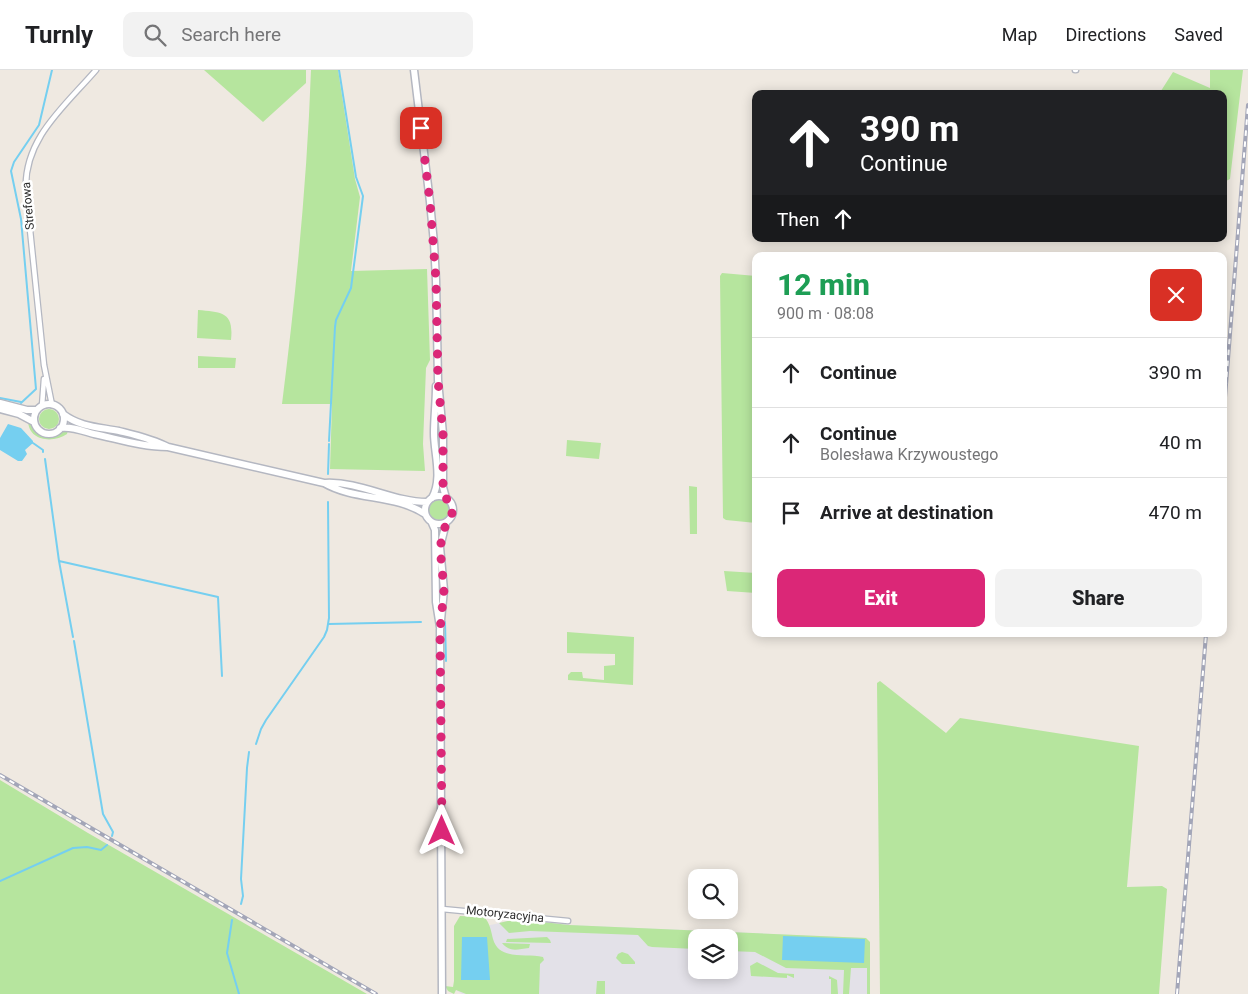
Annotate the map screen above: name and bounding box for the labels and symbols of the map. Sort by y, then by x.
pin [400,107,442,149]
street label: Strefowa [19,182,37,230]
position arrow [415,804,467,856]
street label: Motoryzacyjna [465,903,545,925]

